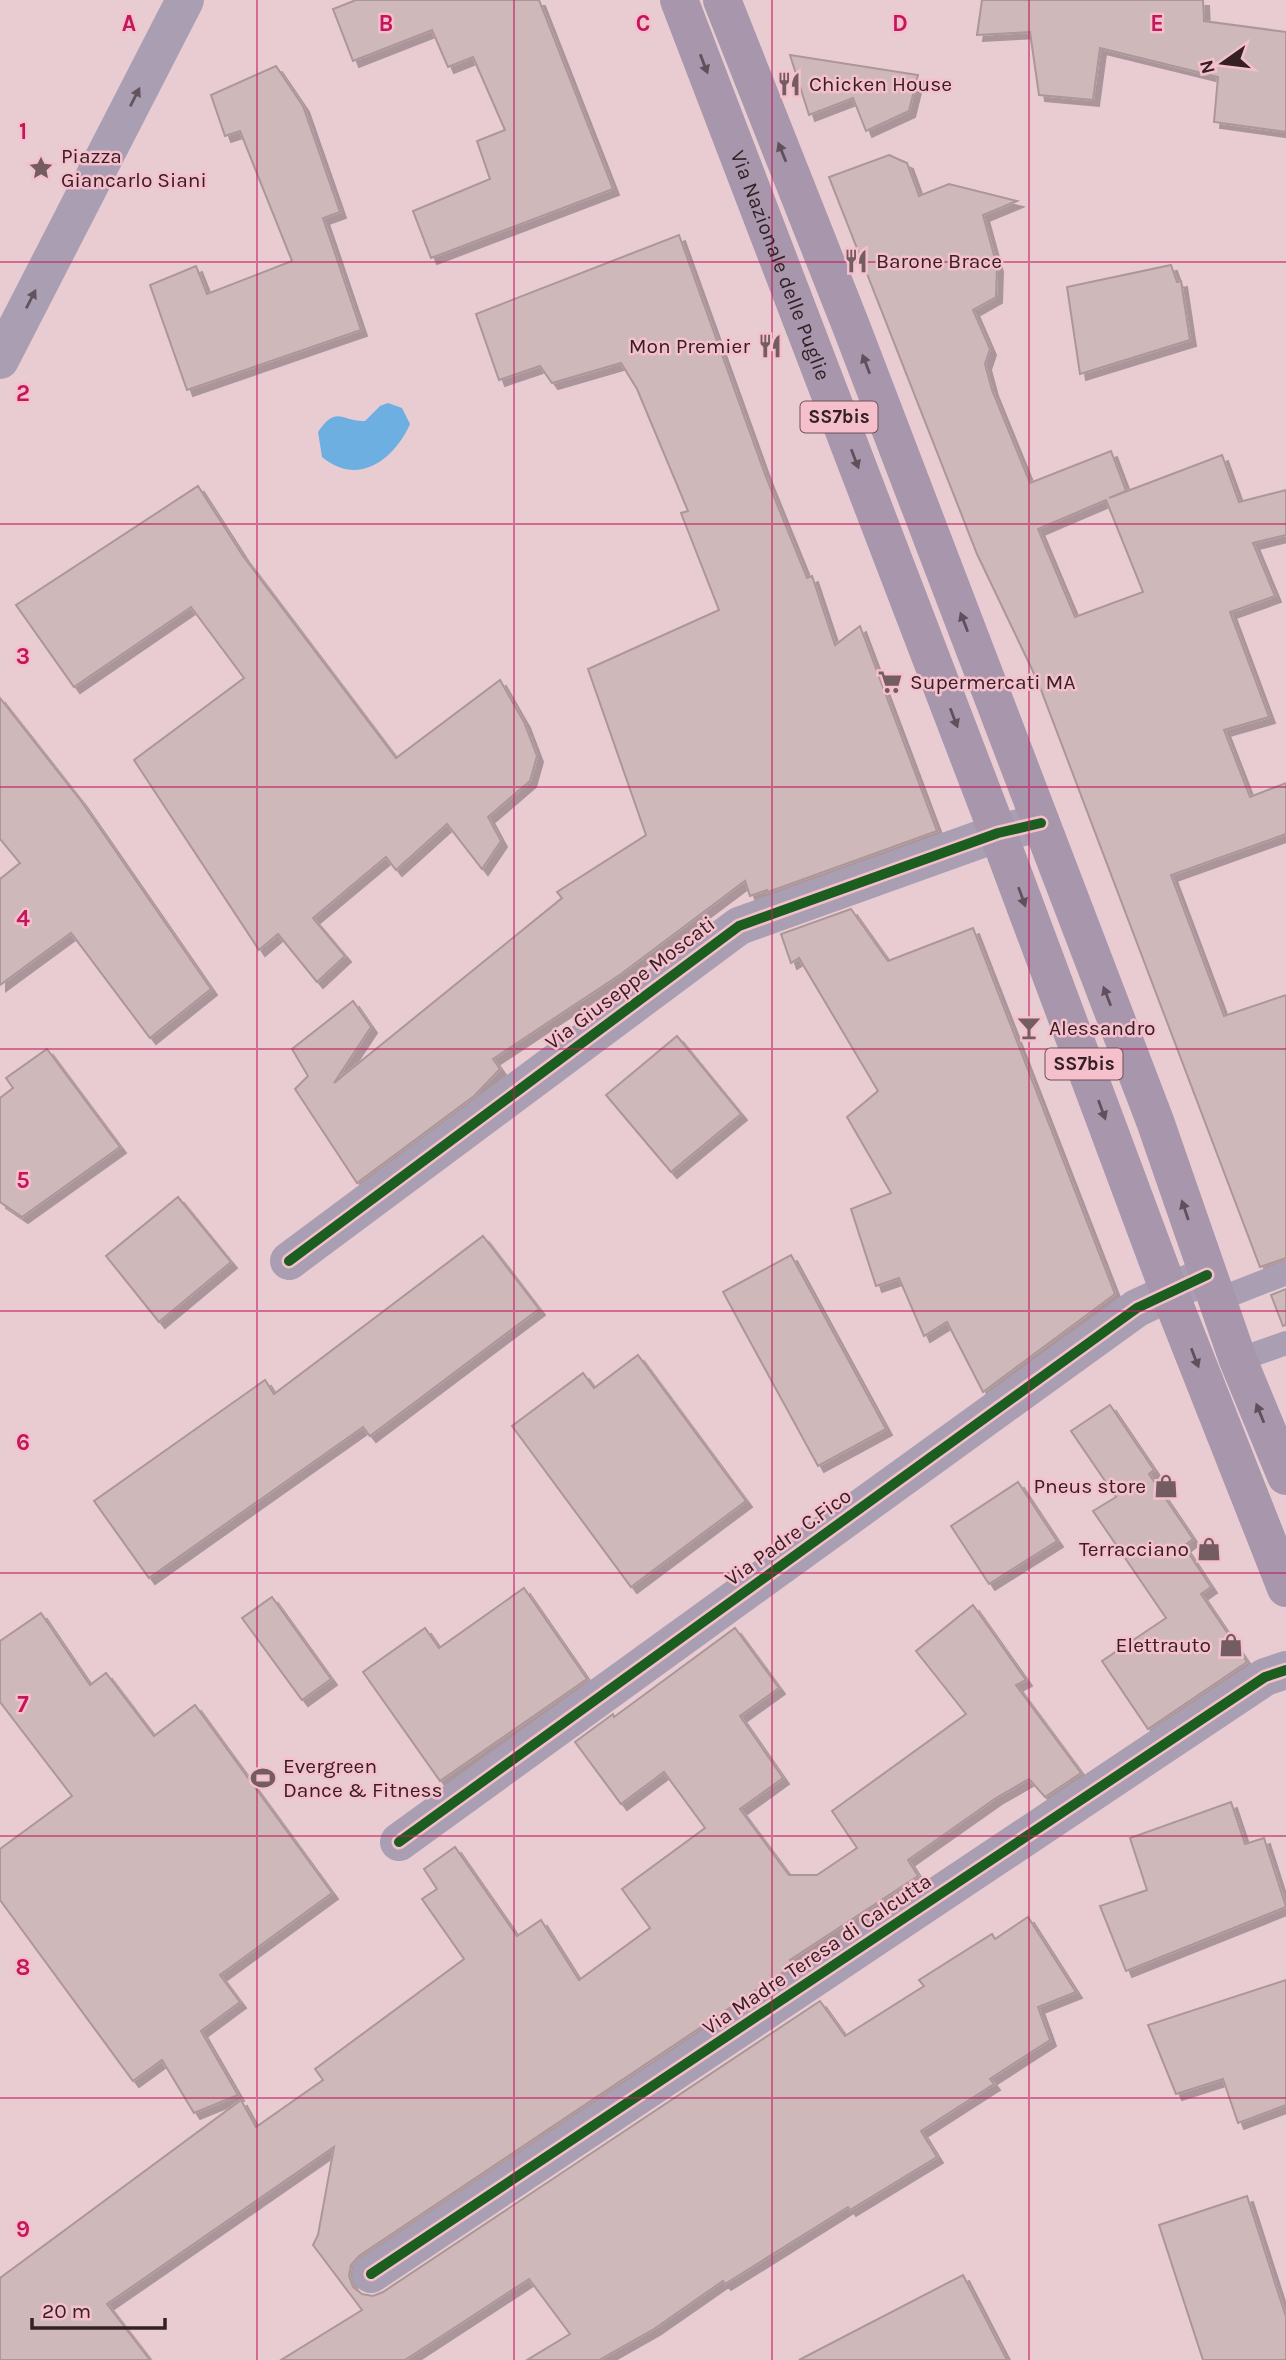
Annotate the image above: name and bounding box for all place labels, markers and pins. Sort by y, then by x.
restaurant icon: Chicken House [775,70,803,98]
place label: Chicken House [809,72,952,96]
place label: Piazza Giancarlo Siani [61,144,207,192]
place icon: Piazza Giancarlo Siani [27,154,55,182]
restaurant icon: Barone Brace [842,247,870,275]
place label: Barone Brace [876,249,1002,273]
restaurant icon: Mon Premier [756,332,784,360]
place label: Mon Premier [629,334,750,358]
supermarket icon: Supermercati MA [876,668,904,696]
place label: Supermercati MA [910,670,1075,694]
bar icon: Alessandro [1015,1014,1043,1042]
place label: Alessandro [1049,1016,1156,1040]
shop icon: Pneus store [1152,1472,1180,1500]
place label: Pneus store [1033,1474,1146,1498]
shop icon: Terracciano [1195,1535,1223,1563]
place label: Terracciano [1079,1537,1189,1561]
shop icon: Elettrauto [1217,1631,1245,1659]
place label: Elettrauto [1116,1633,1211,1657]
place label: Evergreen Dance & Fitness [283,1754,443,1802]
sports icon: Evergreen Dance & Fitness [249,1764,277,1792]

